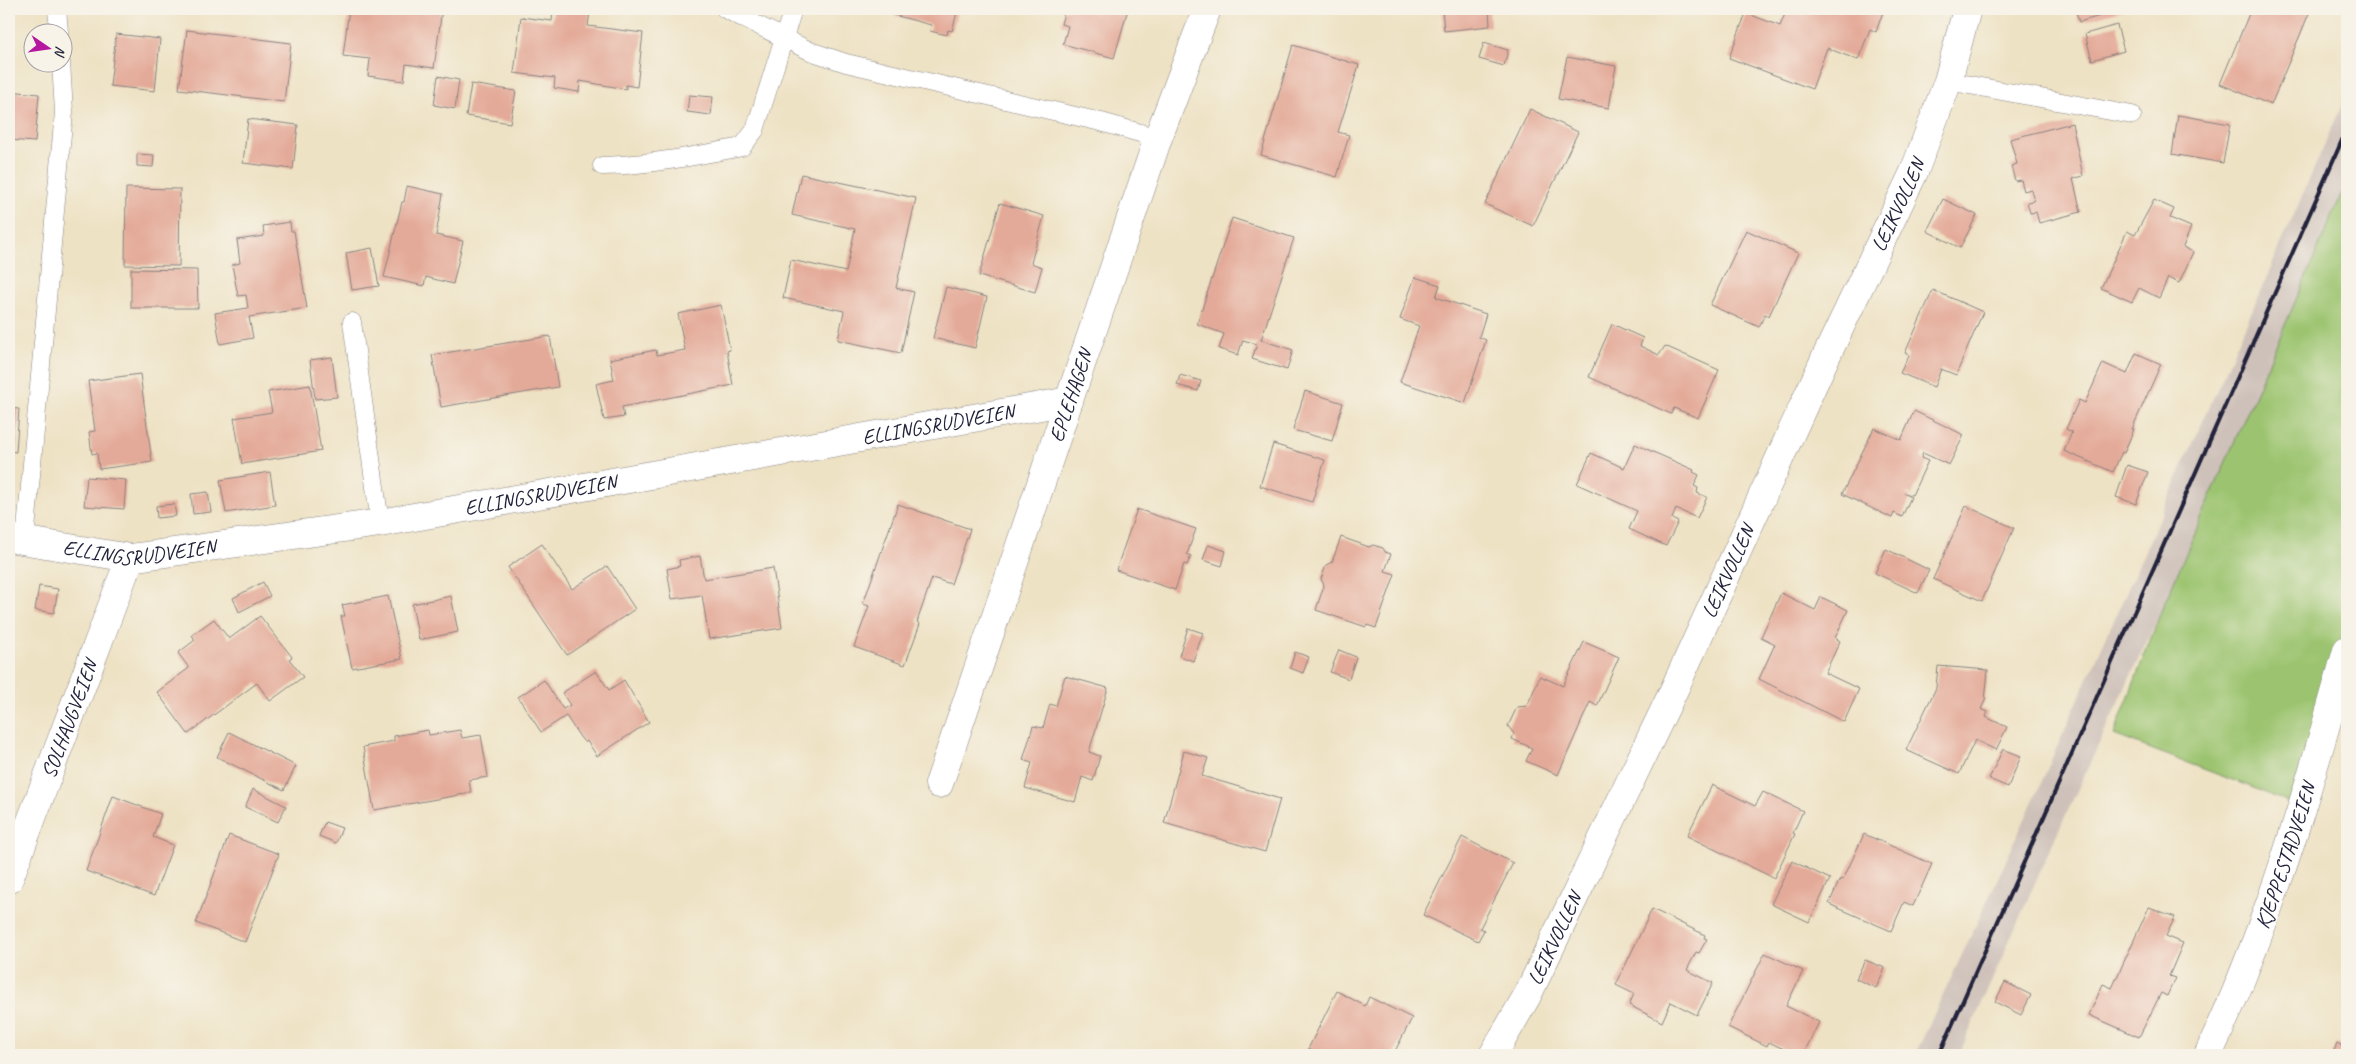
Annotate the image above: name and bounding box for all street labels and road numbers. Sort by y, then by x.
street label: LEIKVOLLEN [1865,152,1932,255]
street label: EPLEHAGEN [1043,343,1099,445]
street label: ELLINGSRUDVEIEN [860,397,1019,450]
street label: ELLINGSRUDVEIEN [462,468,621,521]
street label: LEIKVOLLEN [1696,518,1762,622]
street label: ELLINGSRUDVEIEN [61,533,220,572]
street label: SOLHAUGVEIEN [35,654,104,782]
street label: KJEPPESTADVEIEN [2249,777,2322,932]
street label: LEIKVOLLEN [1521,885,1589,989]

